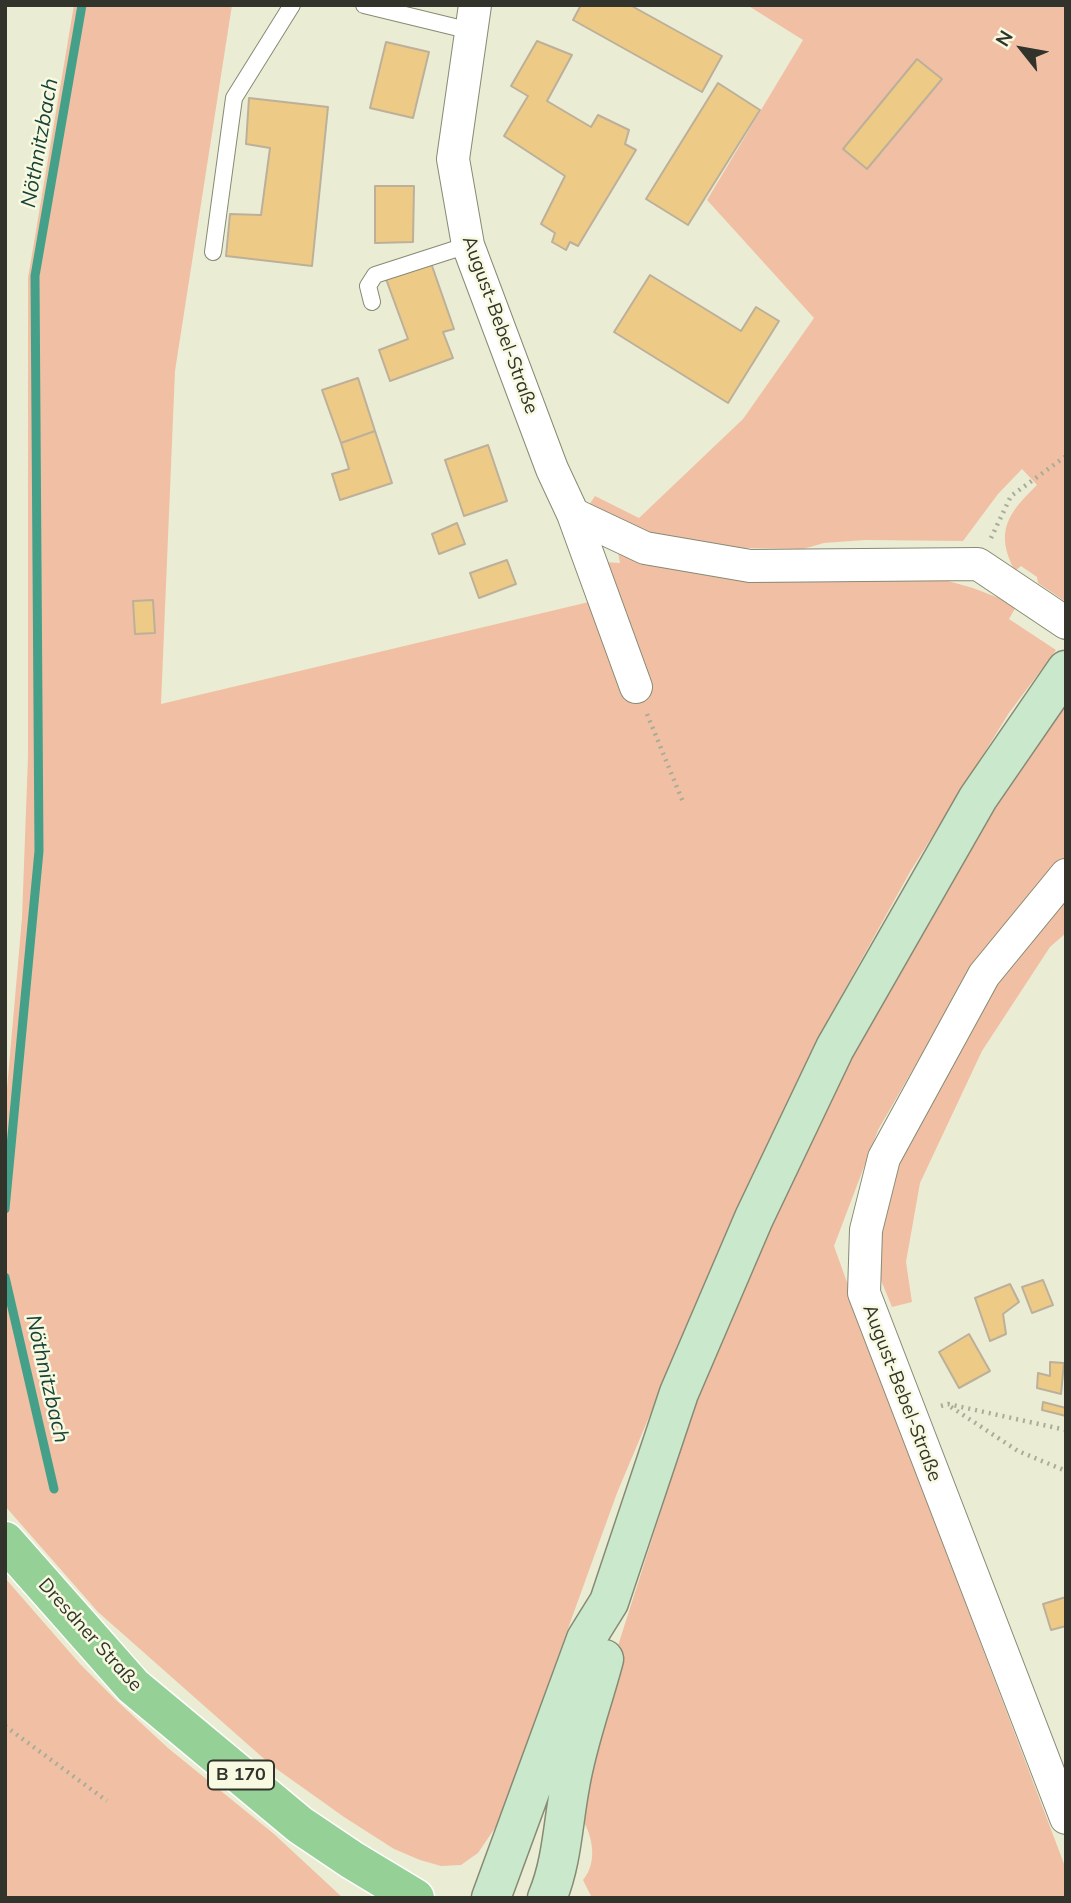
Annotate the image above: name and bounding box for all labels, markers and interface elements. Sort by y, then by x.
north arrow [987,14,1057,84]
text: N [990,26,1018,51]
water label: Nöthnitzbach [16,76,64,210]
street label: August-Bebel-Straße [457,233,543,417]
street label: August-Bebel-Straße [858,1301,946,1485]
water label: Nöthnitzbach [20,1312,74,1446]
street label: Dresdner Straße [33,1574,147,1696]
road number: B 170 [208,1760,274,1790]

